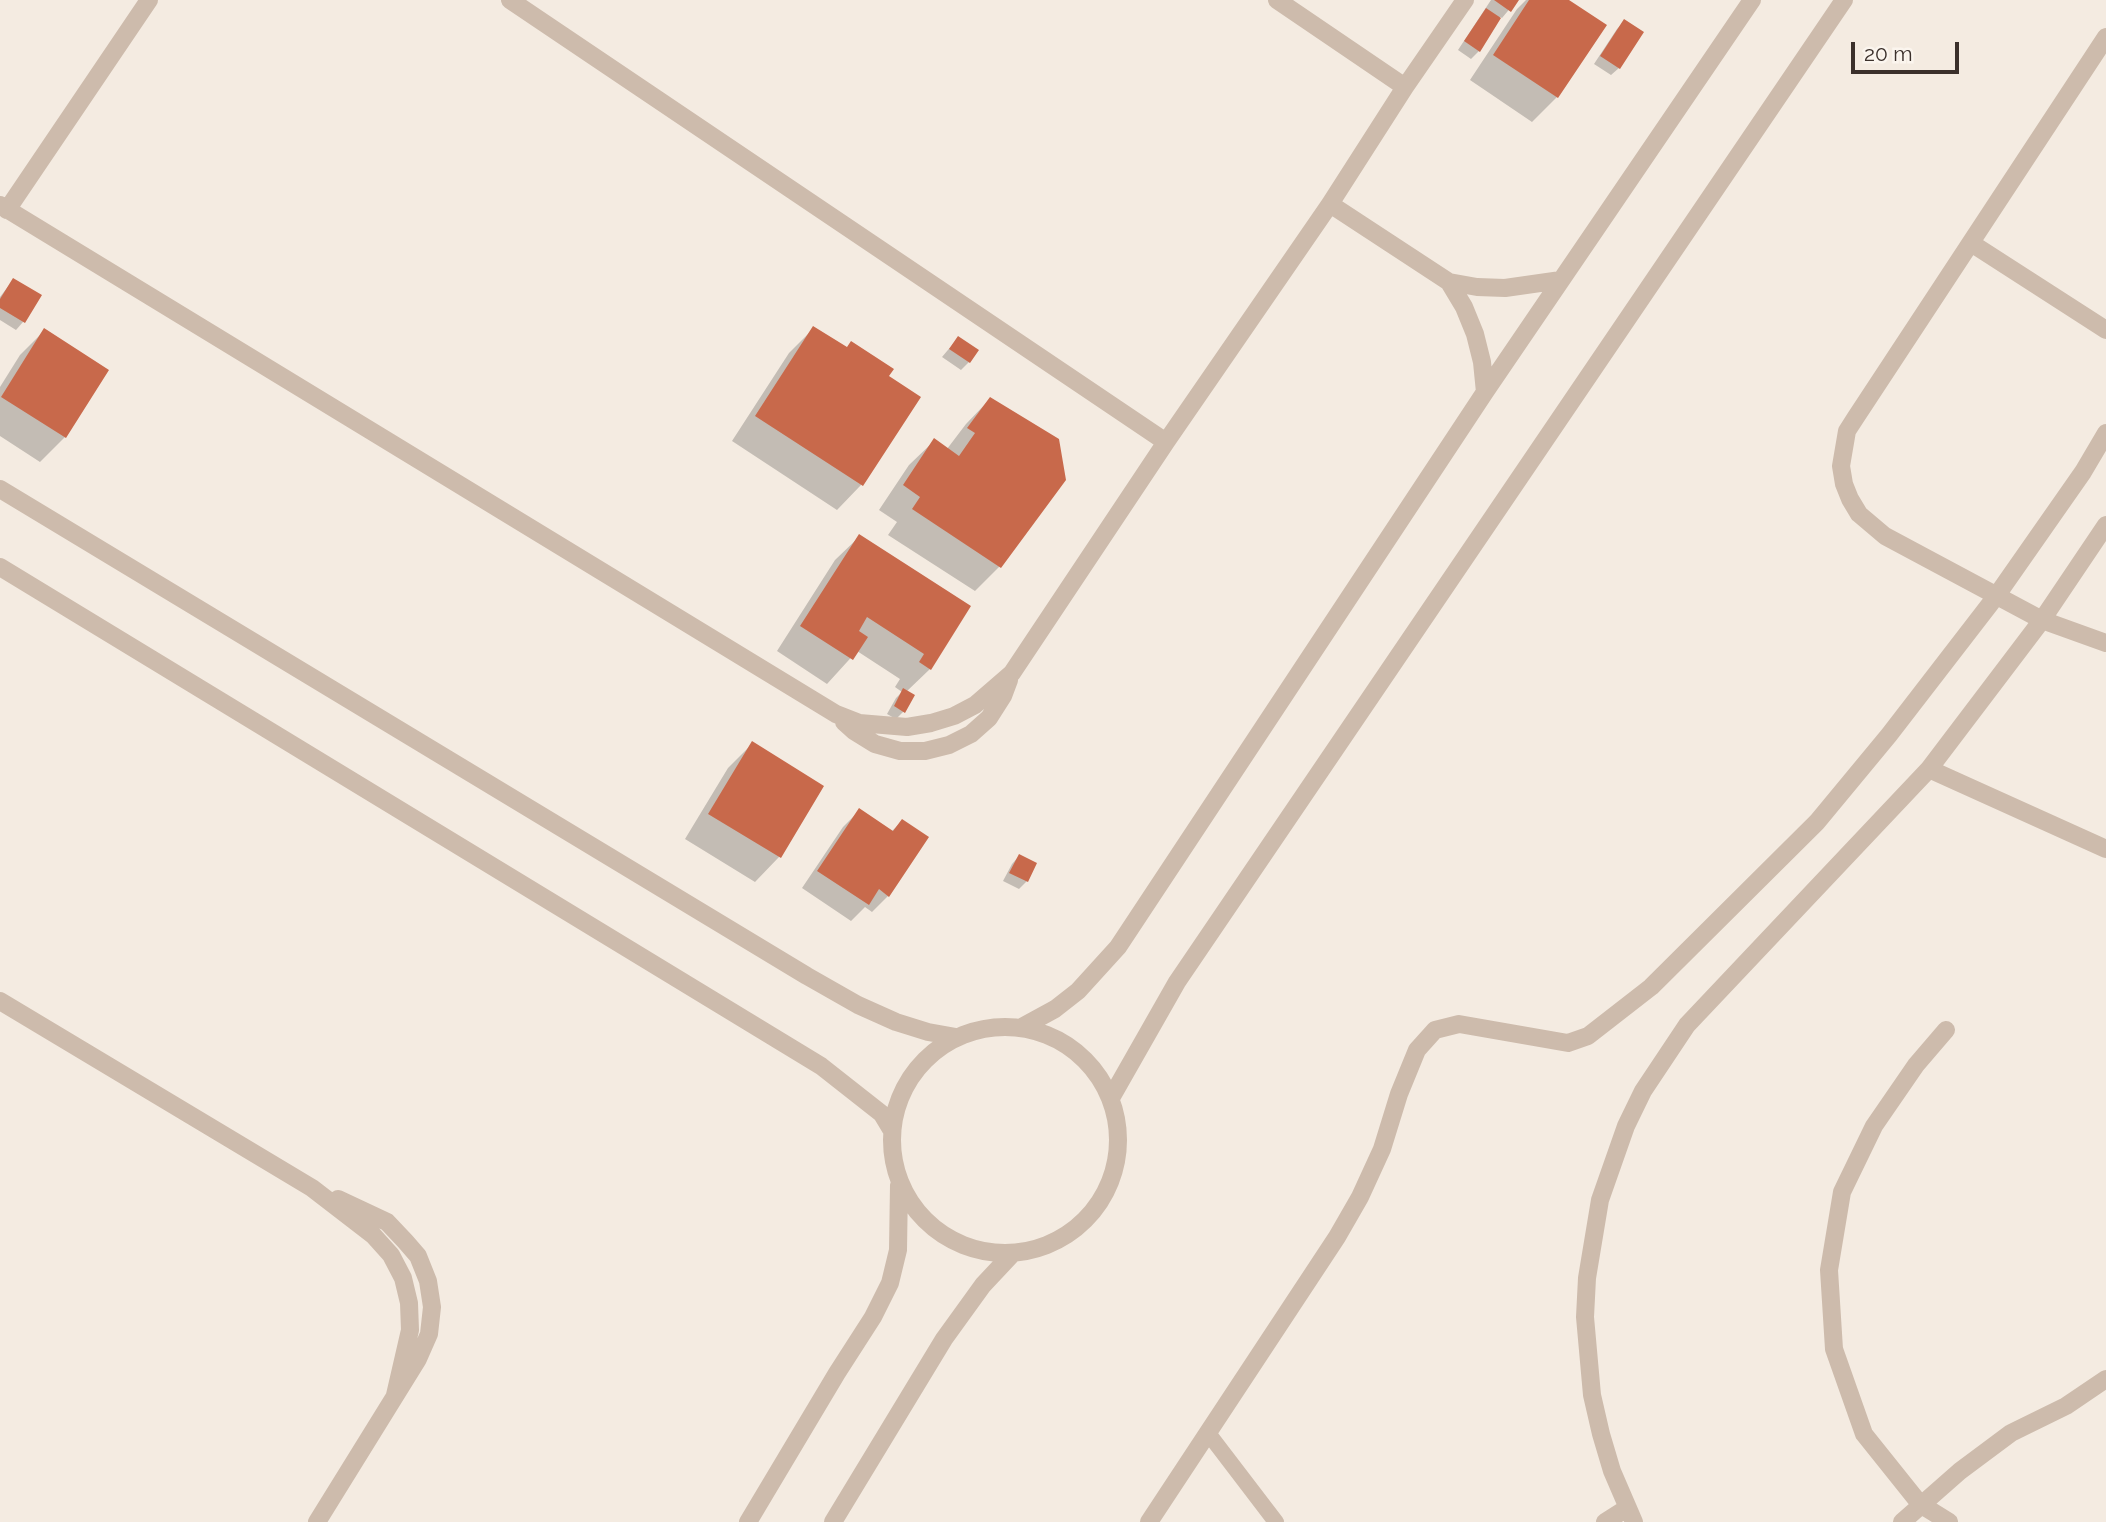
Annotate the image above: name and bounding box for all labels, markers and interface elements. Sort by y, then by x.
scale bar [1854,28,1962,72]
text: 20 m [1864,41,1912,66]

